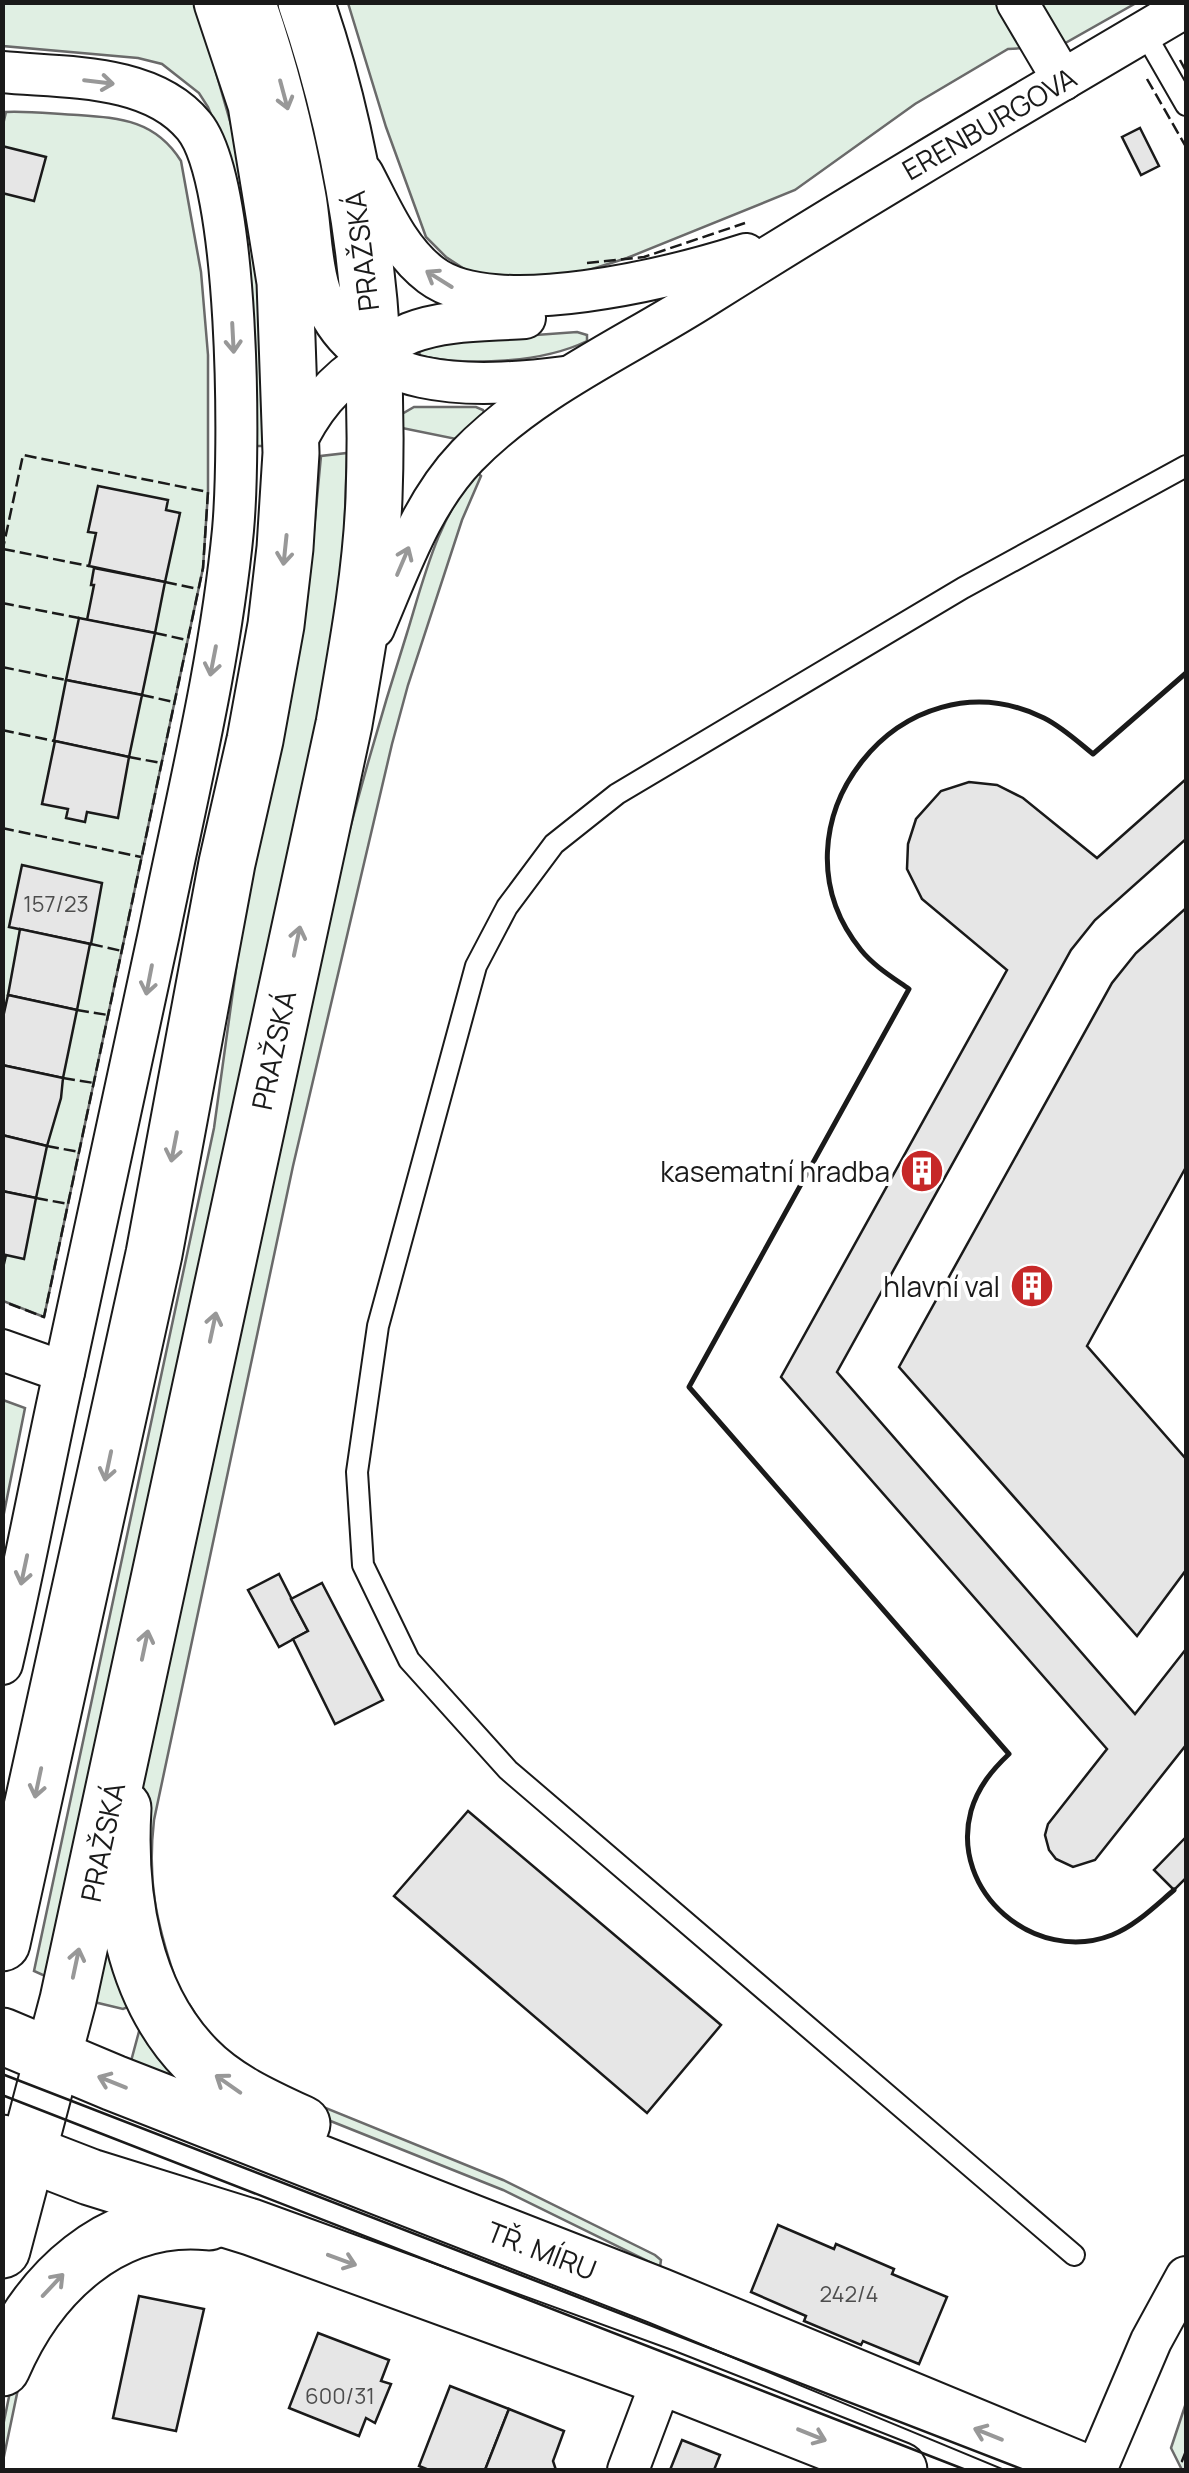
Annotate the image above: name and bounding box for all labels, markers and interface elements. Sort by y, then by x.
street label: ERENBURGOVA [895,58,1083,188]
one-way arrow [83,73,115,92]
one-way arrow [276,79,295,111]
street label: PRAŽSKÁ [335,188,387,313]
one-way arrow [425,269,453,289]
one-way arrow [224,321,243,353]
one-way arrow [275,533,294,565]
one-way arrow [395,546,413,576]
one-way arrow [203,644,222,677]
house number: 157/23 [23,889,89,919]
one-way arrow [288,926,307,958]
one-way arrow [139,963,158,995]
street label: PRAŽSKÁ [242,987,304,1113]
one-way arrow [164,1131,183,1163]
building icon: kasematní hradba [899,1148,945,1194]
place label: kasematní hradba [660,1152,890,1190]
building icon: hlavní val [1009,1263,1055,1309]
place label: hlavní val [883,1267,1000,1305]
one-way arrow [205,1312,223,1344]
one-way arrow [97,1449,116,1481]
one-way arrow [13,1553,32,1585]
one-way arrow [136,1630,155,1662]
one-way arrow [28,1766,46,1798]
street label: PRAŽSKÁ [71,1779,133,1905]
one-way arrow [68,1947,86,1979]
one-way arrow [97,2072,128,2090]
one-way arrow [214,2074,242,2095]
street label: TŘ. MÍRU [482,2212,602,2288]
one-way arrow [326,2252,357,2270]
one-way arrow [41,2274,65,2298]
house number: 242/4 [819,2279,879,2309]
house number: 600/31 [305,2381,375,2411]
one-way arrow [974,2423,1004,2441]
one-way arrow [796,2428,827,2446]

